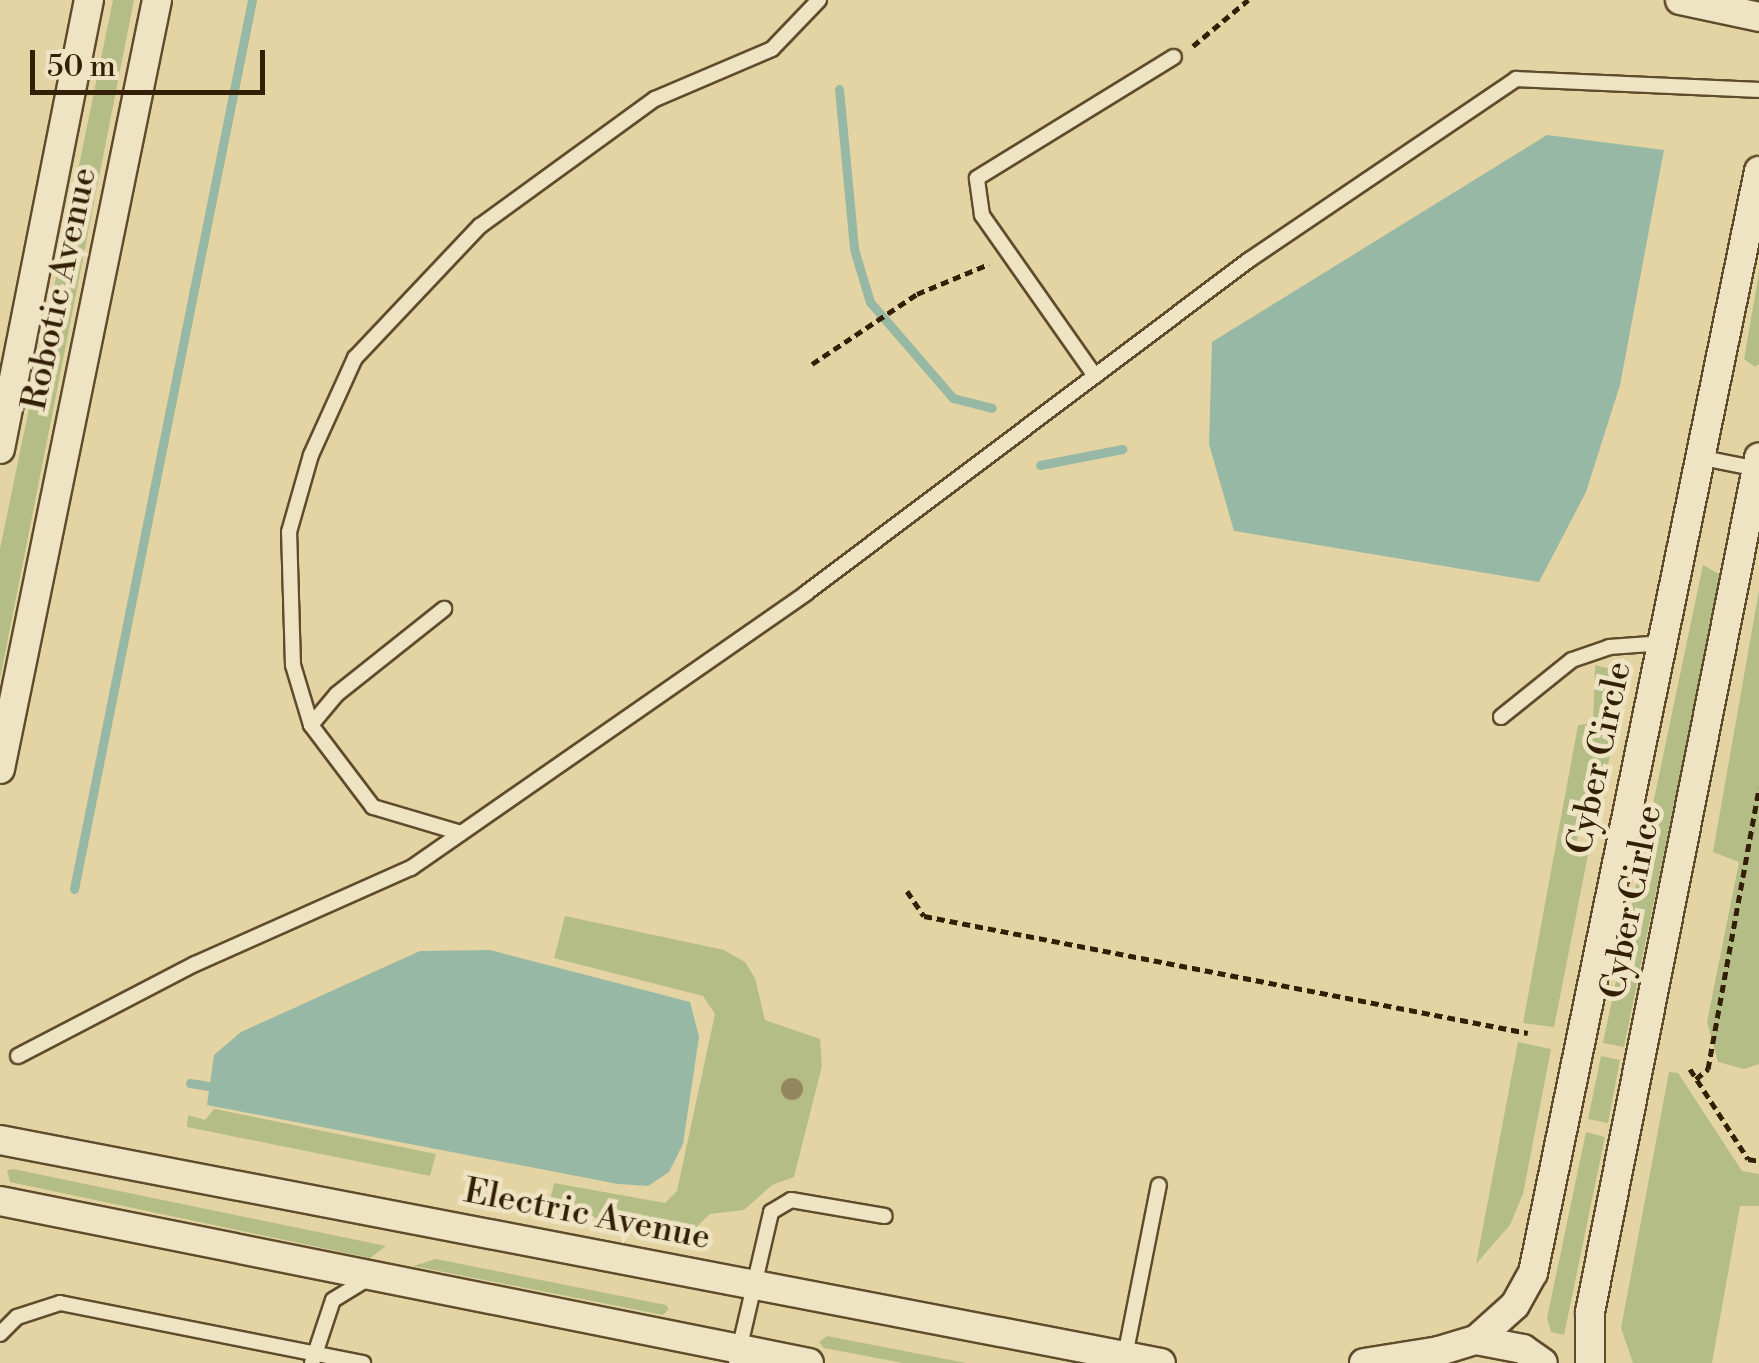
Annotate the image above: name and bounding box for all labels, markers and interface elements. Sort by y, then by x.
scale bar [35,30,270,92]
text: 50 m [47,48,116,86]
street label: Robotic Avenue [14,164,106,414]
street label: Cyber Circle [1559,658,1641,858]
street label: Cyber Cirlce [1593,802,1671,1002]
street label: Electric Avenue [460,1171,714,1259]

